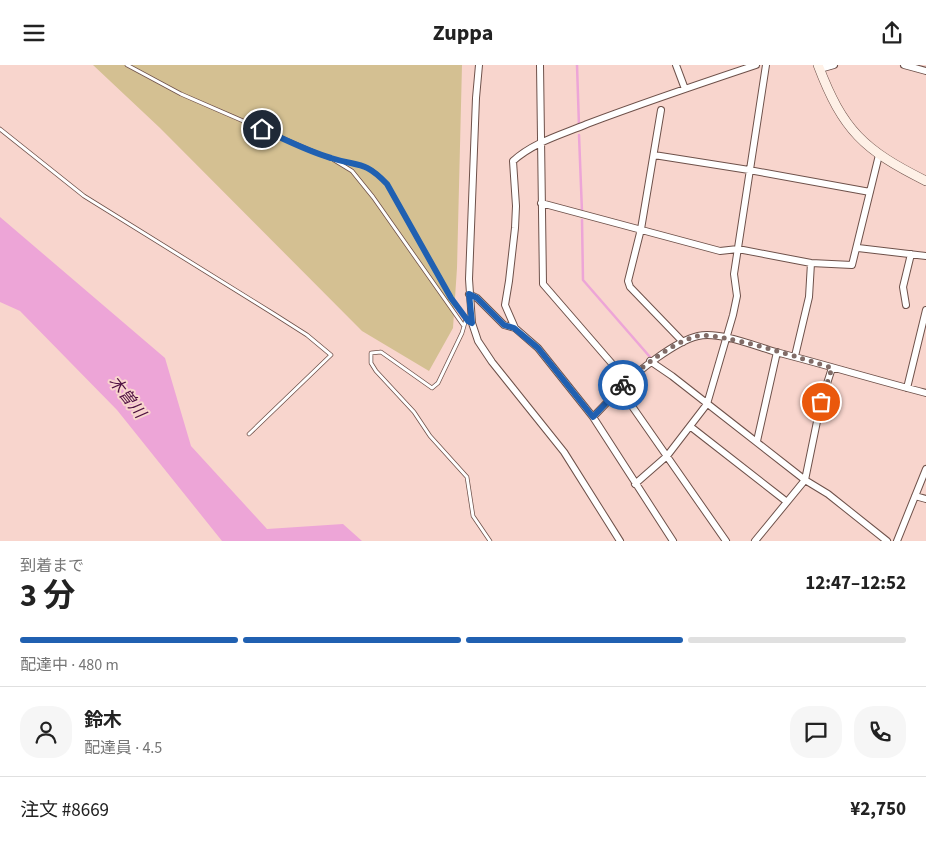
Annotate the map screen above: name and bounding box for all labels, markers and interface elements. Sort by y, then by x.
text: Zuppa [433,17,493,49]
icon: menu [20,19,48,47]
icon: share [878,19,906,47]
pin [241,108,283,150]
icon: home [248,115,276,143]
courier [598,360,648,410]
water label: 木曽川 [104,371,152,424]
icon: bike [609,371,637,399]
pin [800,381,842,423]
icon: bag [807,388,835,416]
text: 到着まで [20,555,84,577]
text: 12:47–12:52 [805,570,906,597]
text: 3 分 [20,573,75,619]
text: 配達中 · 480 m [20,654,119,676]
button: person [20,706,72,758]
button: chat [790,706,842,758]
button: phone [854,706,906,758]
text: 鈴木 [84,707,122,734]
text: 配達員 · 4.5 [84,737,162,759]
text: ¥2,750 [850,796,906,823]
text: 注文 #8669 [20,797,109,824]

